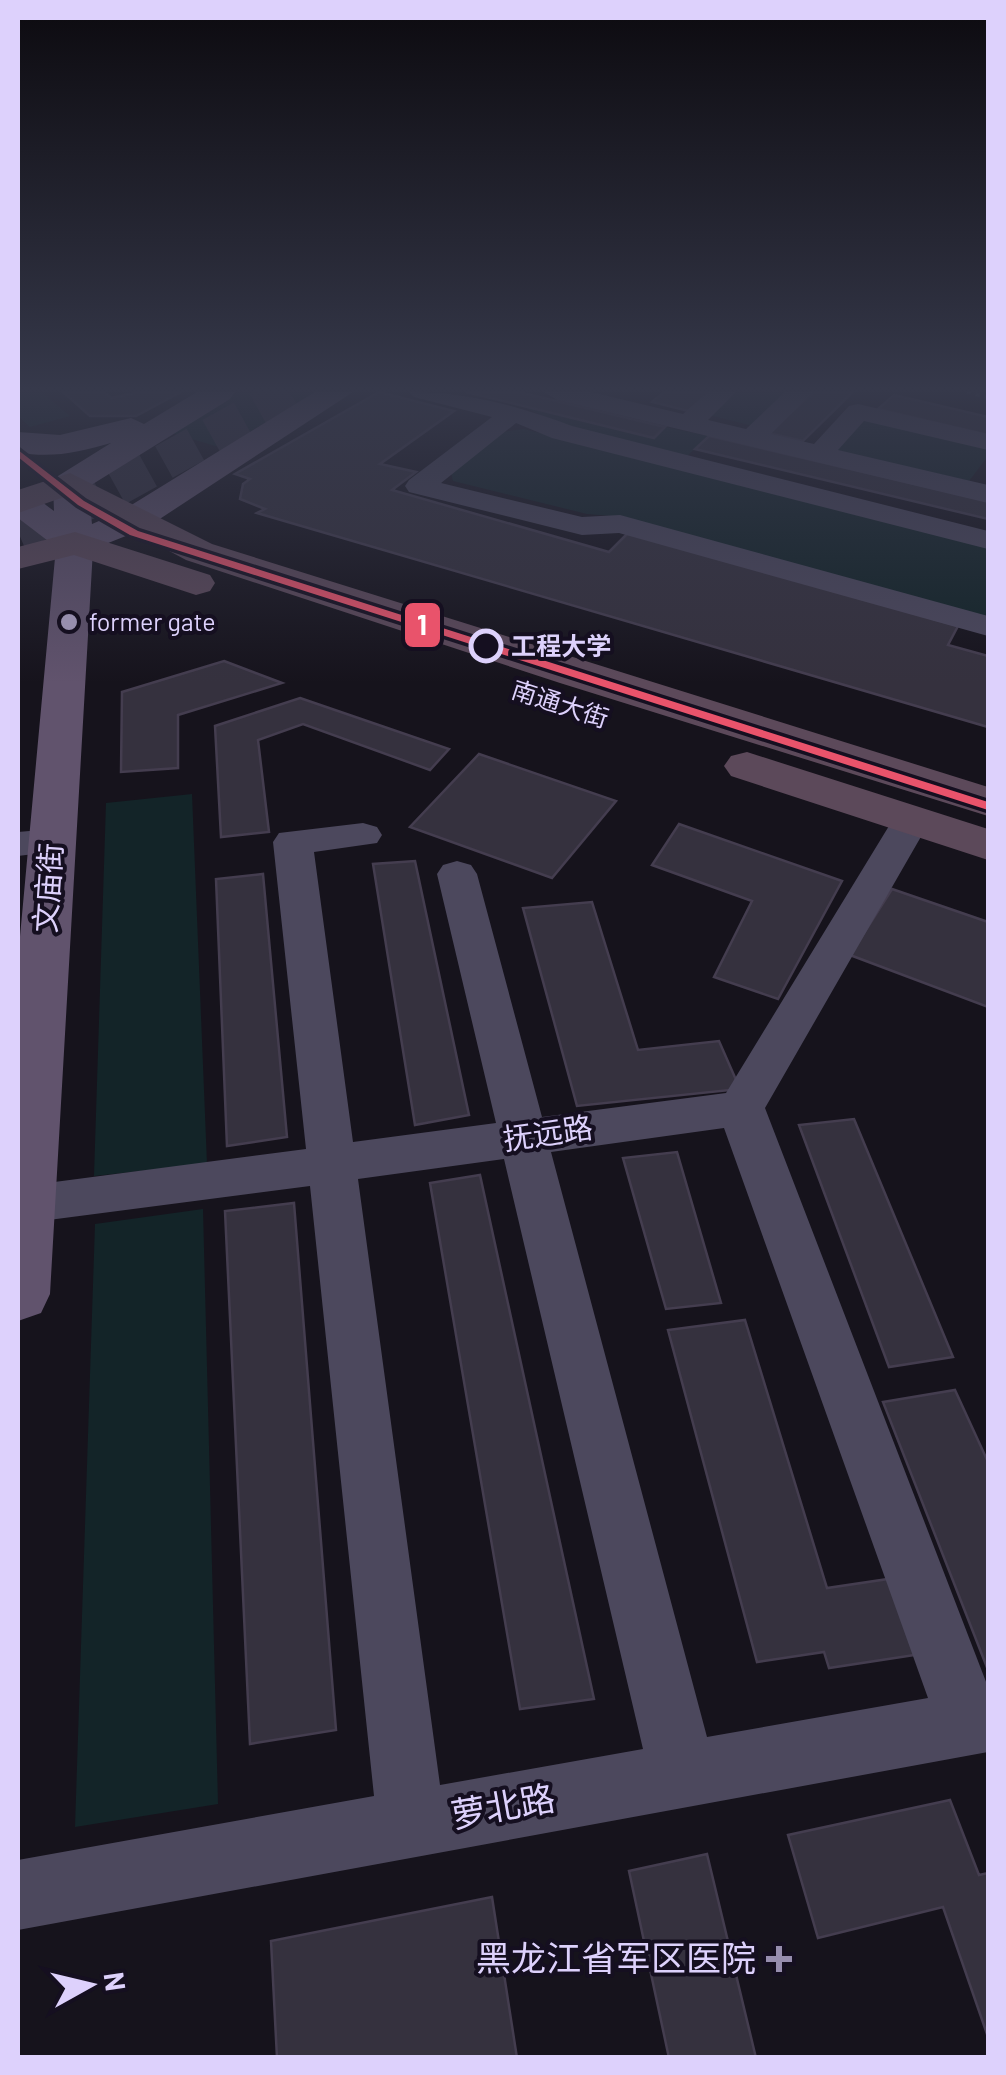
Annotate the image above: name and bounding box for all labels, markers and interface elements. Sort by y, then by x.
line badge: 1 [403,601,442,649]
place label: former gate [89,606,215,636]
text: 1 [417,607,427,641]
marker: former gate [58,611,80,633]
marker: 工程大学 [470,630,502,662]
place label: 工程大学 [511,630,611,660]
street label: 南通大街 [508,673,613,733]
street label: 文庙街 [26,842,68,934]
street label: 抚远路 [501,1108,595,1156]
street label: 萝北路 [447,1775,558,1835]
north arrow [40,1935,140,2035]
place label: 黑龙江省军区医院 [476,1936,756,1978]
marker: 黑龙江省军区医院 [766,1946,792,1972]
text: N [98,1970,134,1993]

